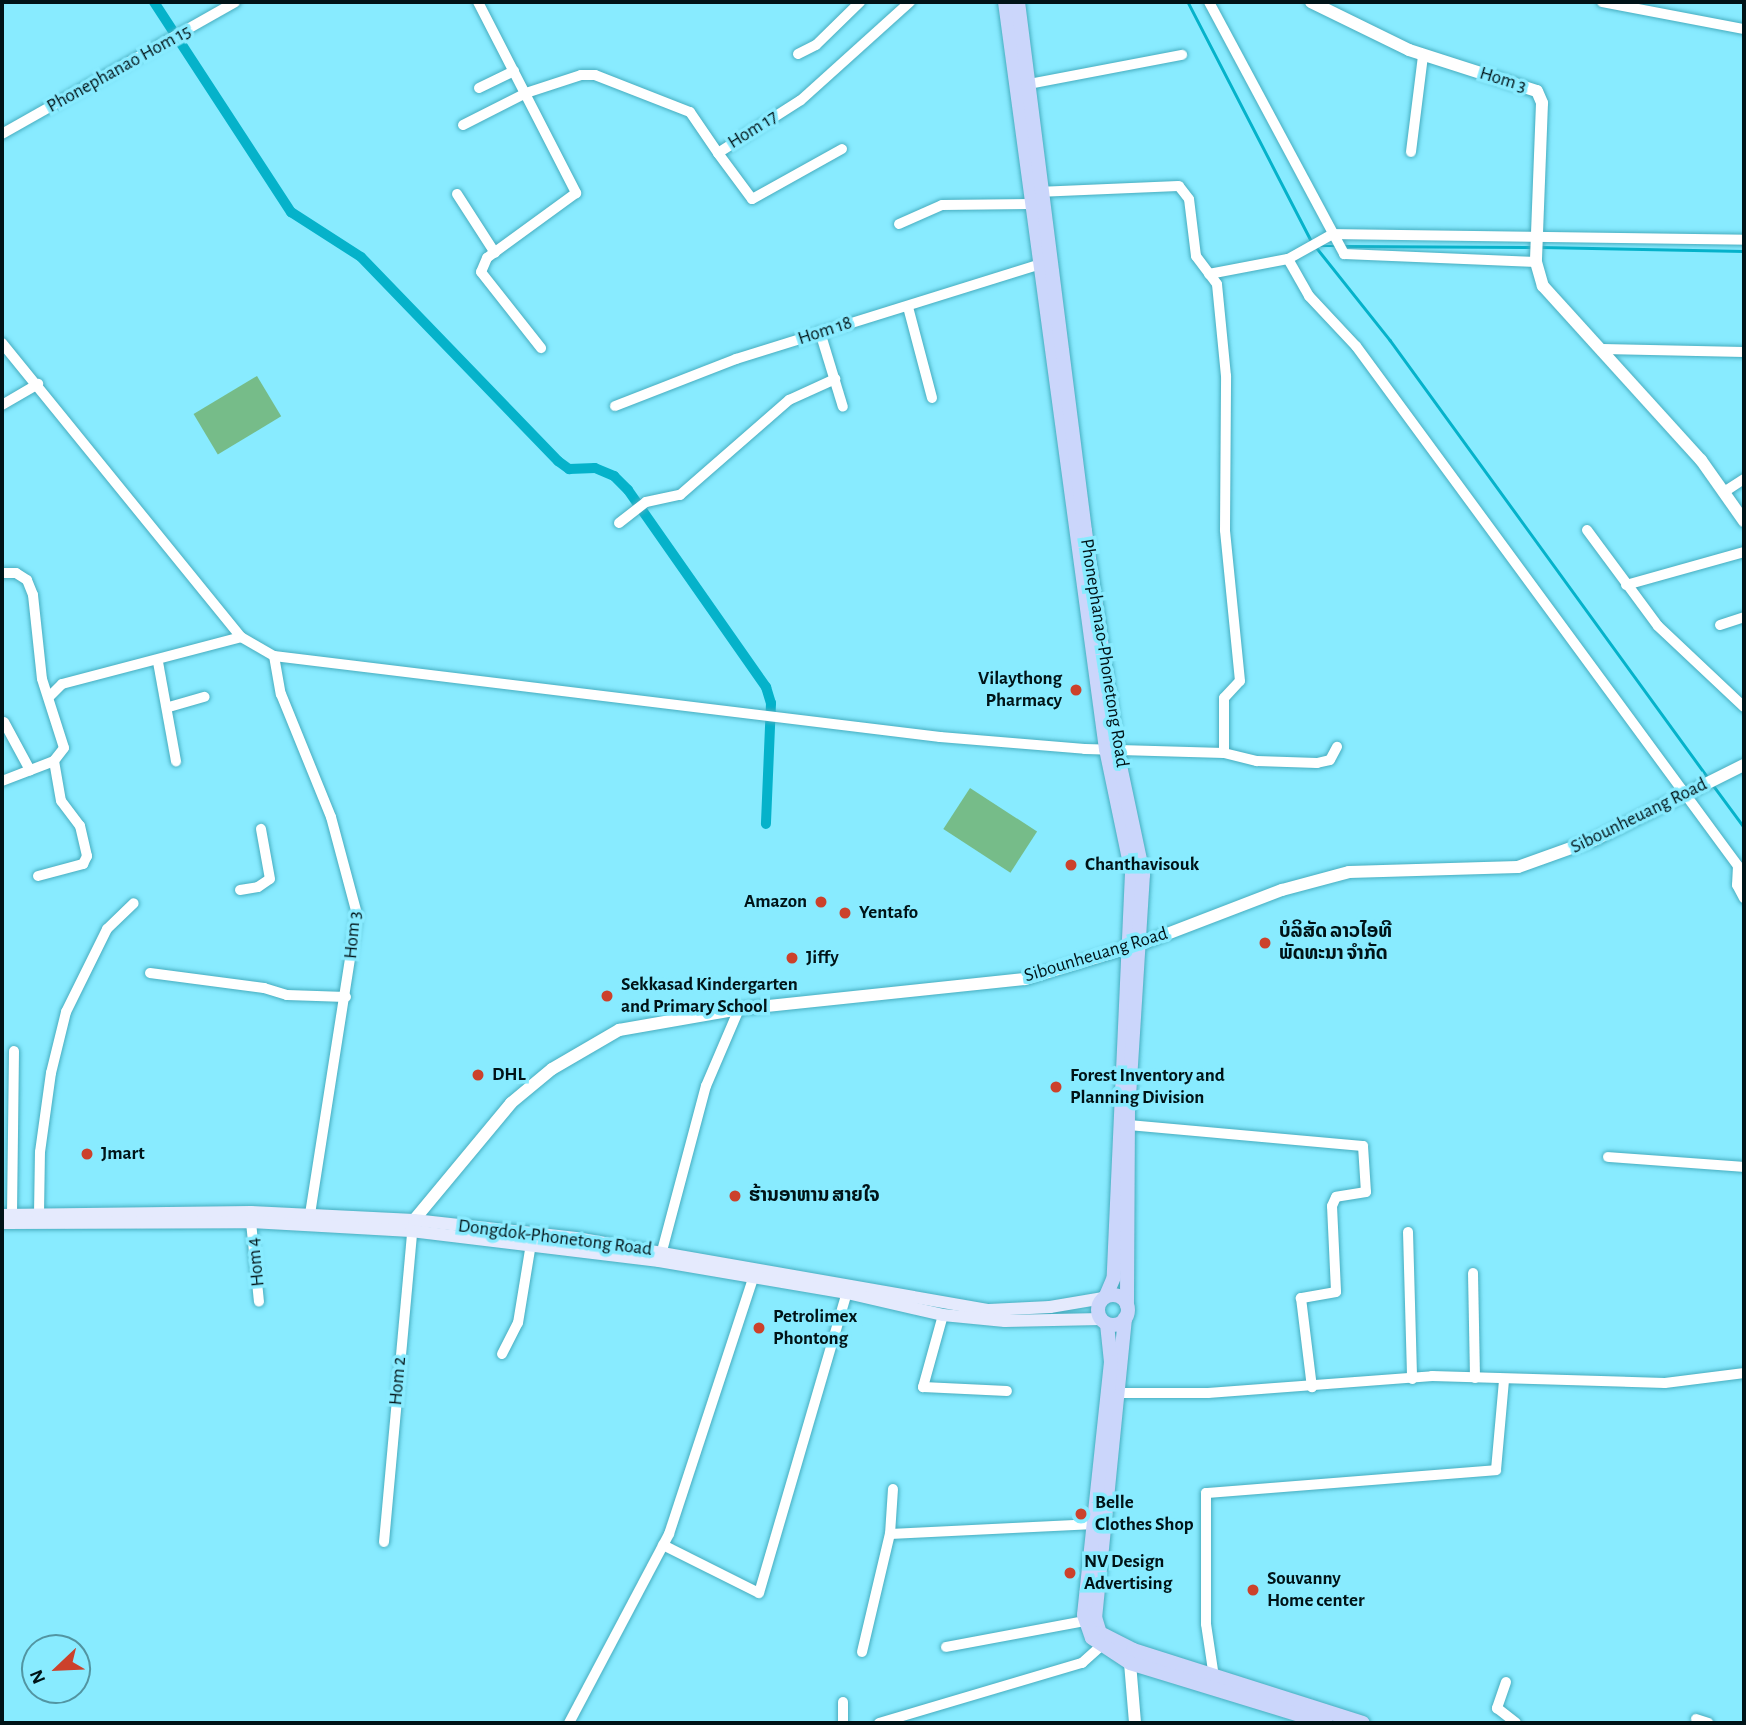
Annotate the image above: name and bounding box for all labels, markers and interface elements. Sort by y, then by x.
street label: Phonephanao Hom 15 [43,20,195,118]
street label: Hom 3 [1477,62,1529,98]
street label: Hom 17 [724,106,782,154]
street label: Hom 18 [795,312,855,350]
street label: Phonephanao-Phonetong Road [1075,537,1133,769]
place label: Vilaythong Pharmacy [978,668,1062,712]
marker: Vilaythong Pharmacy [1068,682,1084,698]
street label: Sibounheuang Road [1567,773,1711,859]
place label: Chanthavisouk [1085,854,1199,876]
marker: Chanthavisouk [1063,857,1079,873]
place label: Amazon [744,891,807,913]
marker: Amazon [813,894,829,910]
place label: Yentafo [859,902,918,924]
marker: Yentafo [837,905,853,921]
street label: Hom 3 [340,910,366,960]
place label: ບໍລິສັດ ລາວໄອທີ ພັດທະນາ ຈຳກັດ [1279,921,1392,965]
street label: Sibounheuang Road [1021,922,1171,988]
marker: ບໍລິສັດ ລາວໄອທີ ພັດທະນາ ຈຳກັດ [1257,935,1273,951]
place label: Jiffy [806,947,839,969]
marker: Jiffy [784,950,800,966]
place label: Sekkasad Kindergarten and Primary School [621,974,798,1018]
marker: Sekkasad Kindergarten and Primary School [599,988,615,1004]
place label: DHL [492,1064,526,1086]
place label: Forest Inventory and Planning Division [1070,1065,1225,1109]
marker: DHL [470,1067,486,1083]
marker: Forest Inventory and Planning Division [1048,1079,1064,1095]
place label: Jmart [101,1143,145,1165]
marker: Jmart [79,1146,95,1162]
place label: ຮ້ານອາຫານ ສາຍໃຈ [749,1185,880,1207]
marker: ຮ້ານອາຫານ ສາຍໃຈ [727,1188,743,1204]
street label: Dongdok-Phonetong Road [457,1215,653,1261]
street label: Hom 4 [242,1236,270,1288]
place label: Petrolimex Phontong [773,1306,857,1350]
marker: Petrolimex Phontong [751,1320,767,1336]
street label: Hom 2 [385,1356,411,1406]
place label: Belle Clothes Shop [1095,1492,1194,1536]
marker: Belle Clothes Shop [1073,1506,1089,1522]
place label: NV Design Advertising [1084,1551,1172,1595]
marker: NV Design Advertising [1062,1565,1078,1581]
place label: Souvanny Home center [1267,1568,1364,1612]
marker: Souvanny Home center [1245,1582,1261,1598]
north arrow [21,1634,91,1704]
text: N [27,1667,49,1686]

